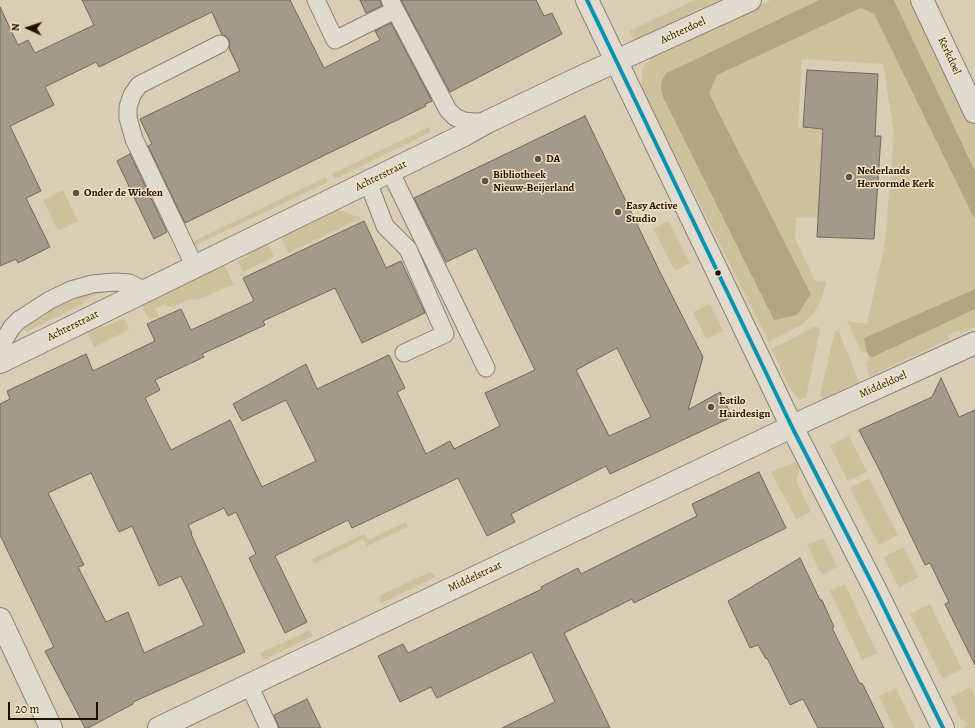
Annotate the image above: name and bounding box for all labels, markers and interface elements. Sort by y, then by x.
north arrow [8,8,48,48]
street label: Achterdoel [658,15,708,47]
text: N [8,23,23,32]
street label: Kerkdoel [935,35,963,77]
place label: DA [546,152,560,166]
marker: DA [533,154,543,164]
street label: Achterstraat [353,158,409,194]
place label: Nederlands Hervormde Kerk [857,164,934,190]
place label: Bibliotheek Nieuw-Beijerland [493,168,575,194]
marker: Nederlands Hervormde Kerk [844,172,854,182]
marker: Bibliotheek Nieuw-Beijerland [480,176,490,186]
place label: Onder de Wieken [84,186,163,200]
marker: Onder de Wieken [71,188,81,198]
place label: Easy Active Studio [626,199,678,225]
marker: Easy Active Studio [613,207,623,217]
unlabelled marker [713,268,723,278]
street label: Achterstraat [45,308,101,344]
street label: Middeldoel [857,369,909,401]
place label: Estilo Hairdesign [719,394,770,420]
marker: Estilo Hairdesign [706,402,716,412]
street label: Middelstraat [446,559,504,595]
scale bar [10,694,100,720]
text: 20 m [15,701,39,717]

